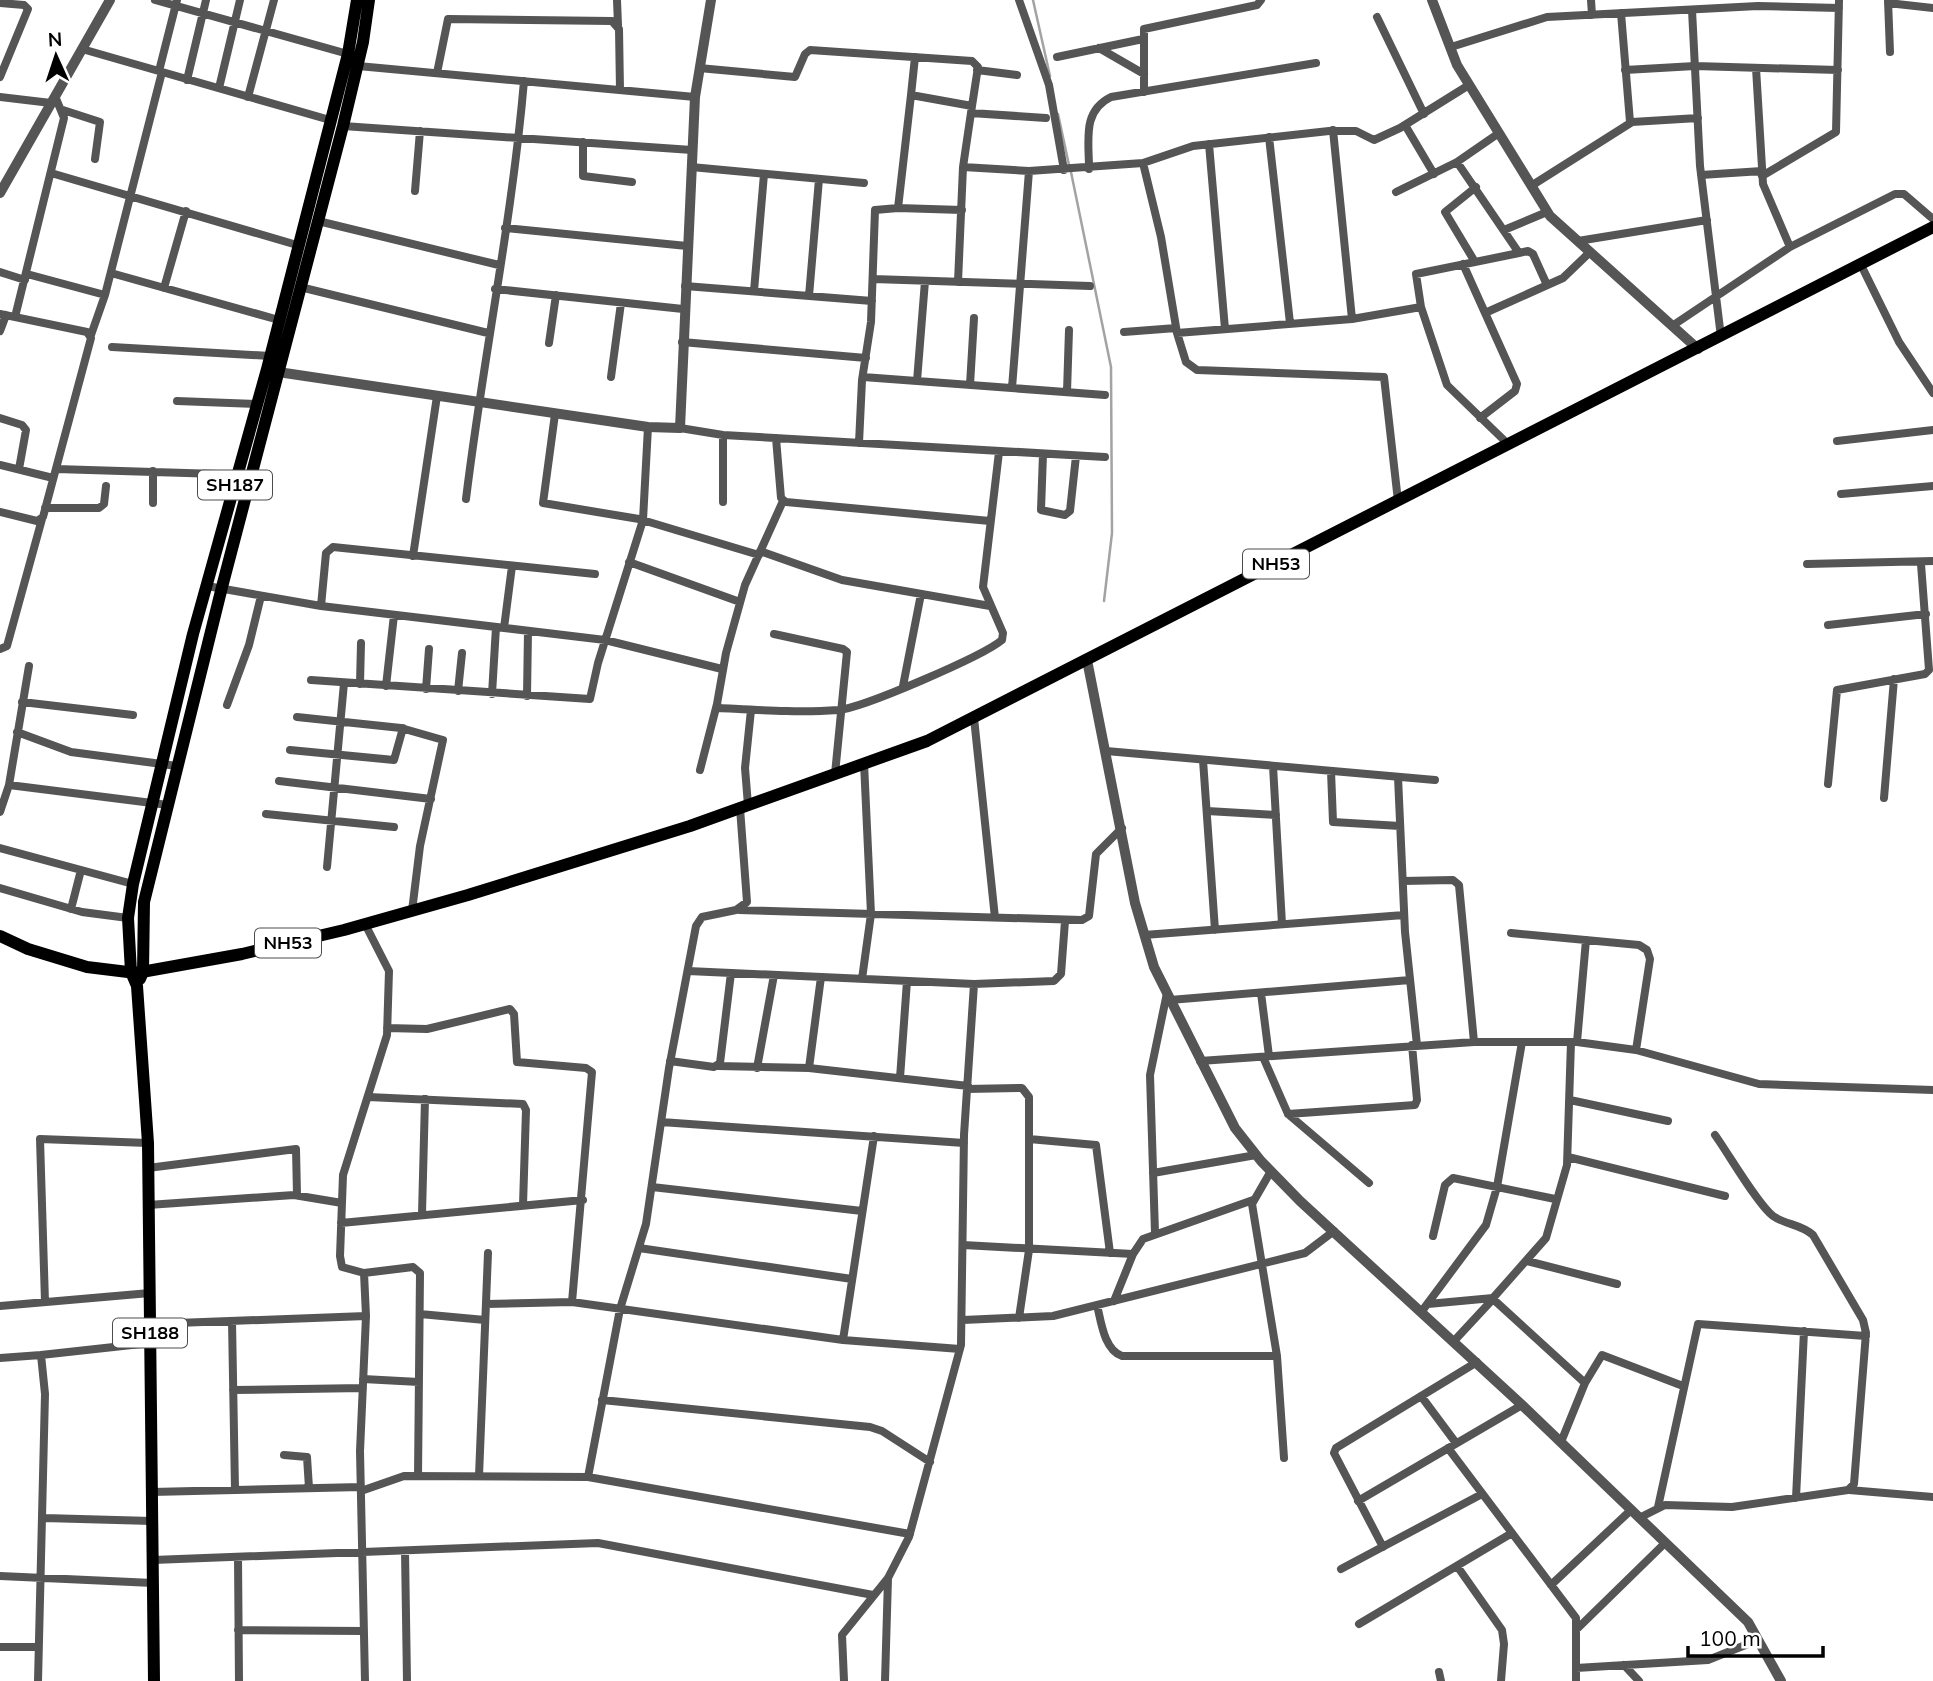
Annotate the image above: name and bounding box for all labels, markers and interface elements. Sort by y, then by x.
north arrow [21,21,91,91]
text: N [47,27,63,51]
road number: SH187 [198,471,272,500]
road number: NH53 [1243,550,1309,578]
road number: NH53 [255,928,321,958]
road number: SH188 [113,1318,187,1348]
scale bar [1688,1614,1823,1658]
text: 100 m [1699,1625,1761,1651]

